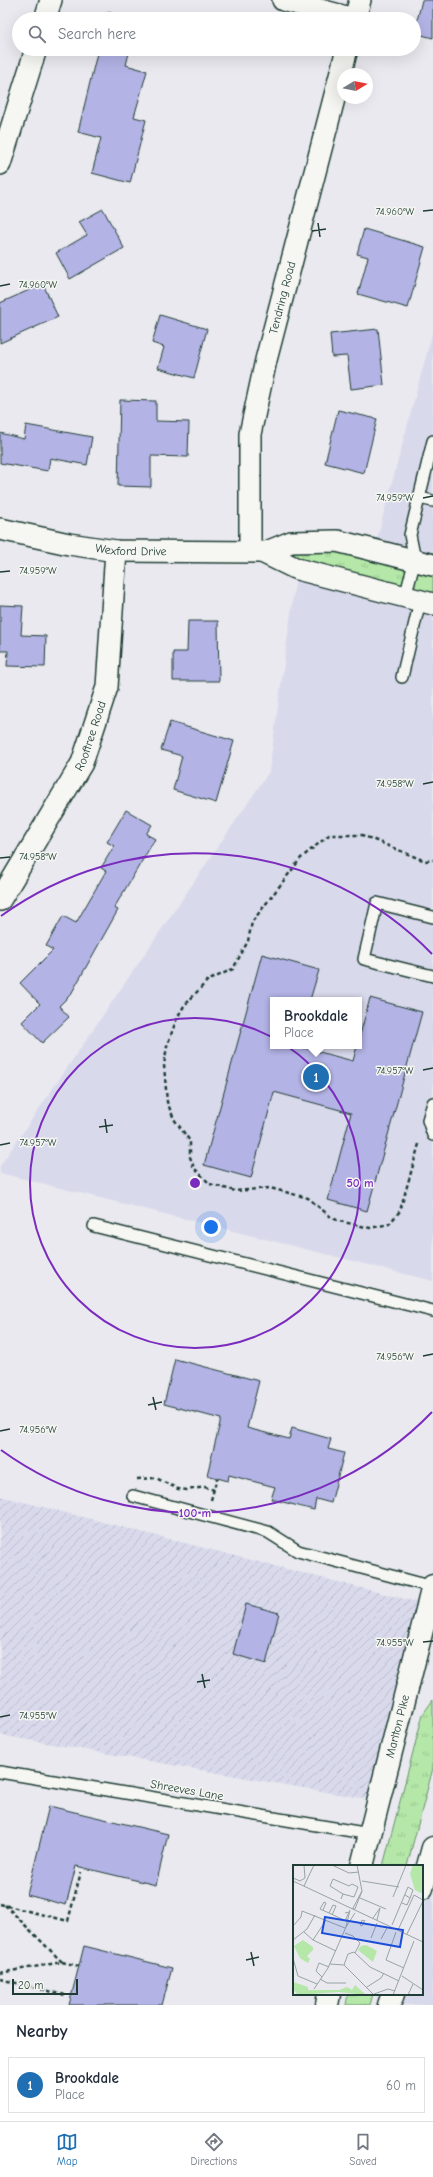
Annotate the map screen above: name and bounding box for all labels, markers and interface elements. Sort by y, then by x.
search box [12,12,421,56]
icon: search [26,23,48,45]
text: Search here [58,25,136,43]
north arrow [337,68,373,104]
text: 74.960°W [376,206,414,218]
street label: Tendring Road [266,260,298,336]
text: 74.960°W [19,279,57,291]
text: 74.959°W [376,492,414,504]
street label: Wexford Drive [94,541,167,558]
text: 74.959°W [19,565,57,577]
street label: Rooftree Road [72,699,109,774]
text: 74.958°W [376,778,414,790]
text: 74.958°W [19,851,57,863]
popup [270,997,362,1049]
text: Brookdale [284,1007,348,1025]
text: Place [284,1025,314,1040]
pin: 1 [303,1062,329,1092]
text: 74.957°W [377,1065,414,1077]
text: 74.957°W [20,1137,57,1149]
centre of rings [188,1176,202,1190]
text: 50 m [346,1176,374,1190]
your location [201,1217,221,1237]
text: 74.956°W [376,1351,414,1363]
text: 74.956°W [19,1424,57,1436]
text: 100 m [179,1506,211,1520]
text: 74.955°W [376,1637,414,1649]
street label: Marlton Pike [383,1693,412,1760]
text: 74.955°W [19,1710,57,1722]
street label: Shreeves Lane [149,1777,225,1803]
inset map [293,1865,423,1995]
scale bar [12,1977,78,1996]
text: 20 m [18,1979,43,1992]
text: Nearby [16,2022,67,2041]
text: Brookdale [55,2069,119,2087]
text: 1 [27,2078,33,2093]
text: 60 m [386,2078,416,2093]
text: Place [55,2087,85,2102]
tab: Map [56,2131,78,2168]
tab: Directions [190,2131,237,2168]
tab: Saved [349,2131,377,2168]

